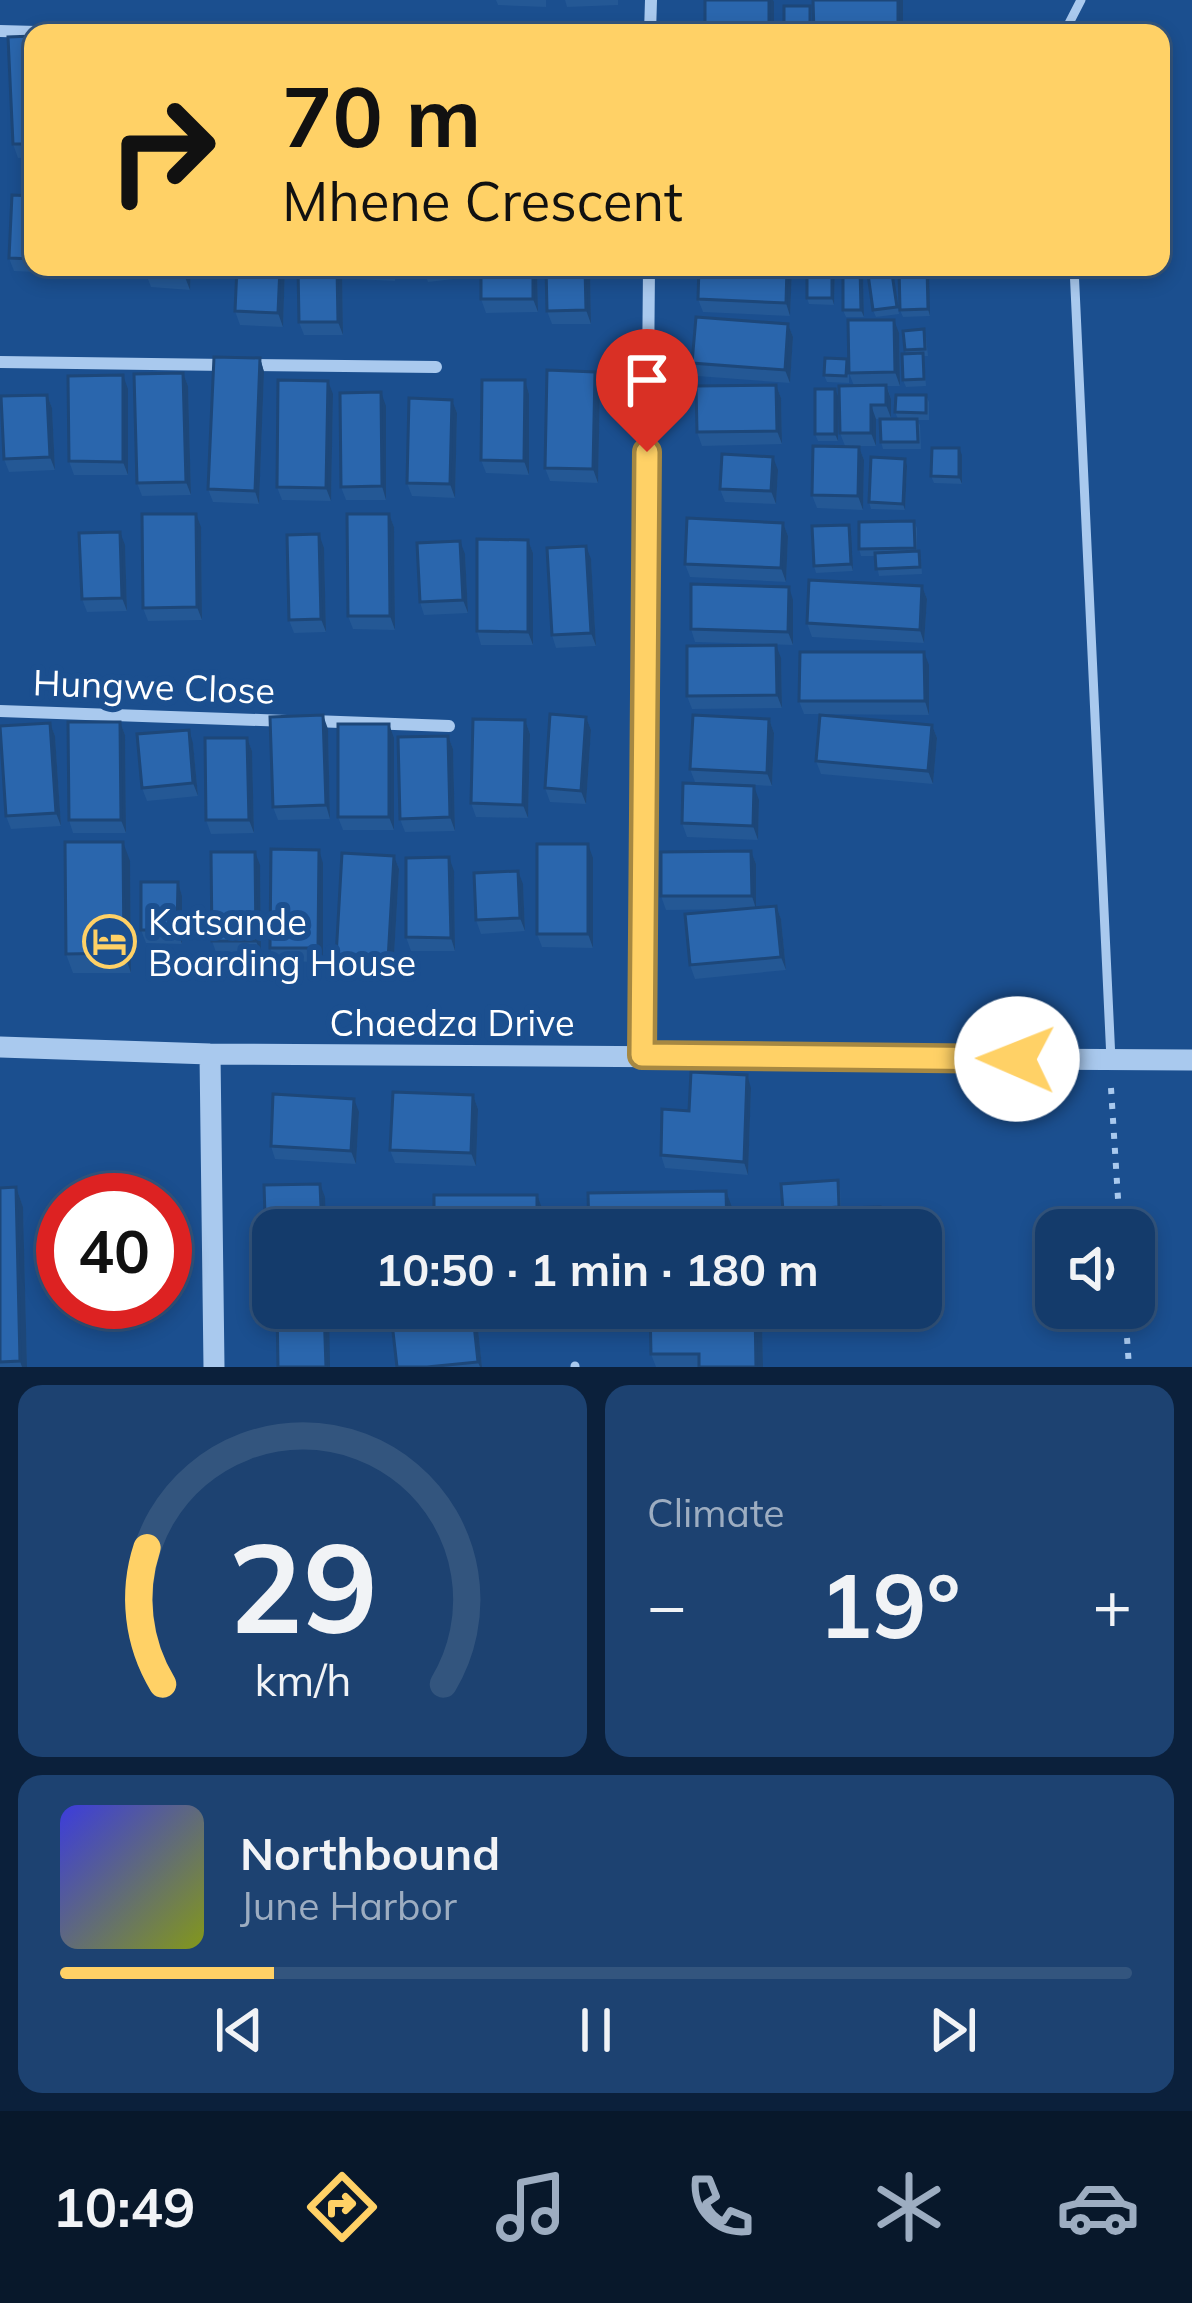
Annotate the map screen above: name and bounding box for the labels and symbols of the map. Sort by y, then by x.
pin [596,329,698,452]
street label: Hungwe Close [32,659,276,713]
place label: Katsande Boarding House [148,899,416,985]
hotel icon: Katsande Boarding House [81,914,137,970]
position arrow [954,996,1080,1122]
street label: Chaedza Drive [330,1000,574,1045]
speed limit sign: 40 [36,1173,192,1329]

